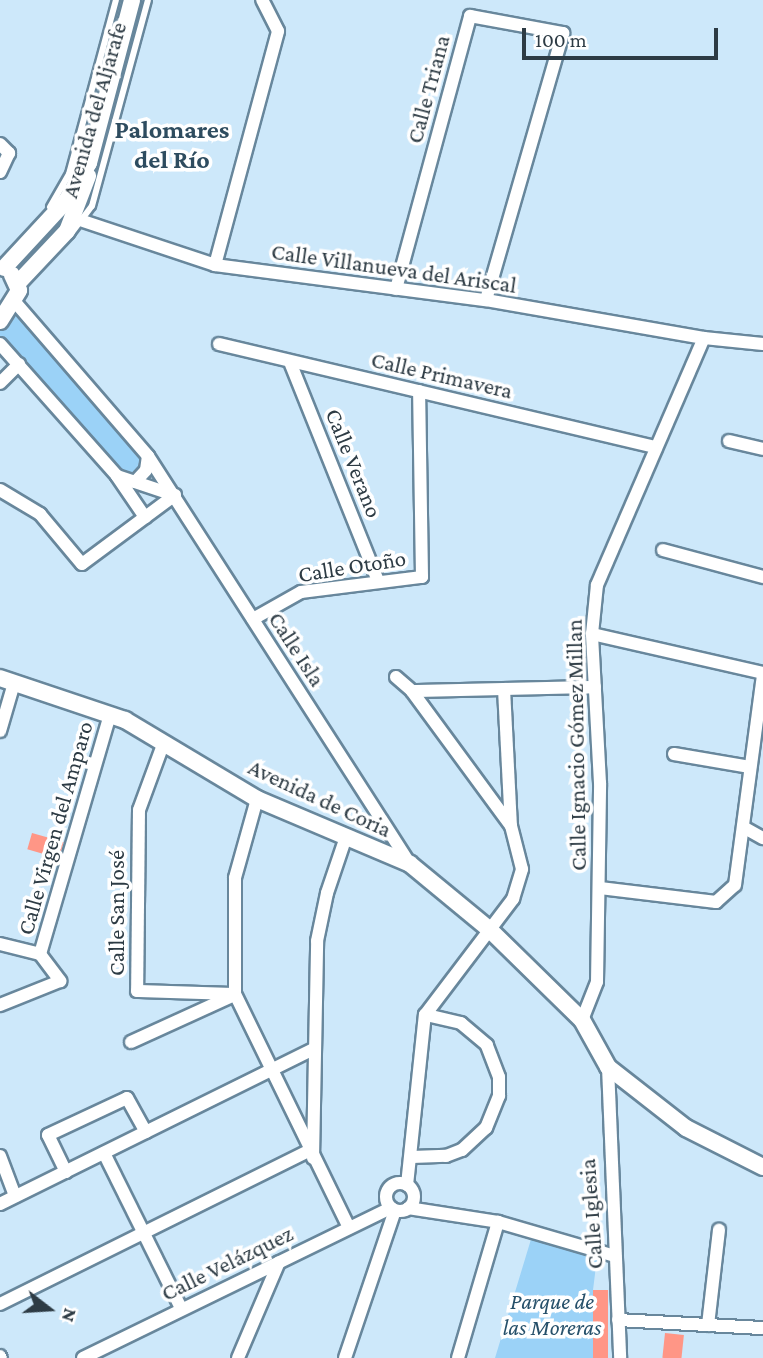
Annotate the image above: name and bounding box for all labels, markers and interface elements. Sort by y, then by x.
scale bar [525,14,721,58]
street label: Avenida del Aljarafe [56,19,132,201]
text: 100 m [535,28,587,52]
street label: Calle Triana [400,32,456,146]
district label: Palomares del Río [115,114,229,176]
street label: Calle Villanueva del Ariscal [270,237,518,299]
street label: Calle Primavera [369,345,515,405]
street label: Calle Verano [320,405,388,521]
street label: Calle Otoño [296,544,408,588]
street label: Calle Isla [263,607,331,691]
street label: Calle Ignacio Gómez Millan [560,619,592,871]
street label: Calle Virgen del Amparo [11,718,99,938]
street label: Avenida de Coria [244,753,396,843]
street label: Calle San José [102,850,130,976]
street label: Calle Iglesia [573,1158,609,1270]
street label: Calle Velázquez [157,1219,297,1307]
north arrow [14,1274,84,1344]
park label: Parque de las Moreras [503,1287,601,1341]
text: N [58,1306,81,1325]

